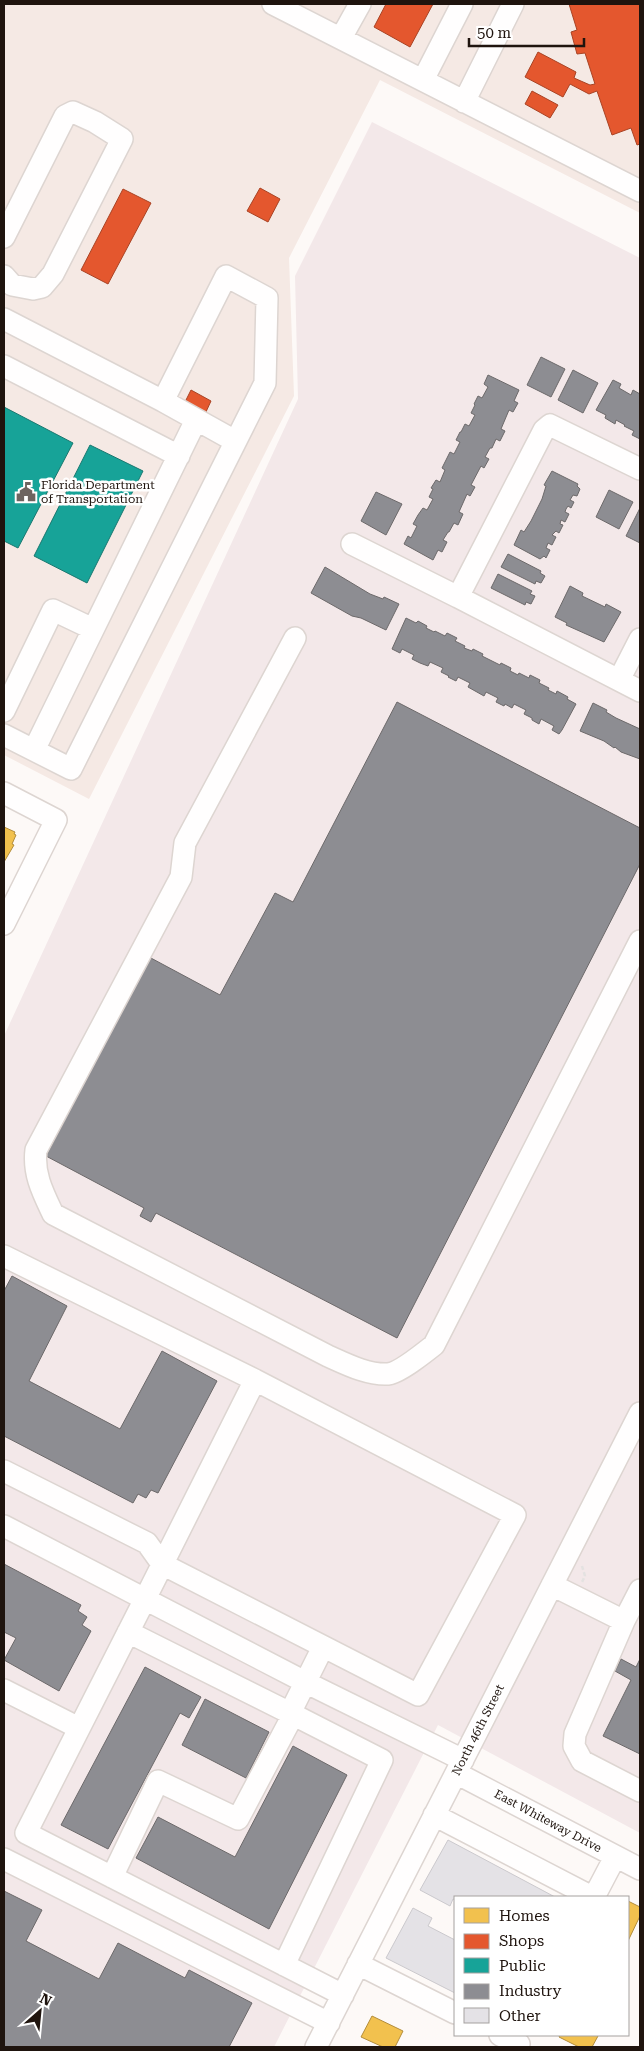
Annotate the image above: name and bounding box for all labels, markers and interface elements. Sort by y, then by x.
scale bar [469,15,584,47]
text: 50 m [477,24,512,42]
place label: Florida Department of Transportation [41,478,155,506]
public building icon: Florida Department of Transportation [15,481,37,503]
street label: North 46th Street [449,1682,507,1778]
street label: East Whiteway Drive [492,1787,604,1855]
legend [454,1896,629,2036]
text: Homes [499,1907,550,1925]
text: Shops [499,1932,544,1950]
text: Public [499,1957,546,1975]
text: Industry [499,1982,561,2000]
north arrow [15,1986,65,2036]
text: N [37,1990,55,2009]
text: Other [499,2007,541,2025]

